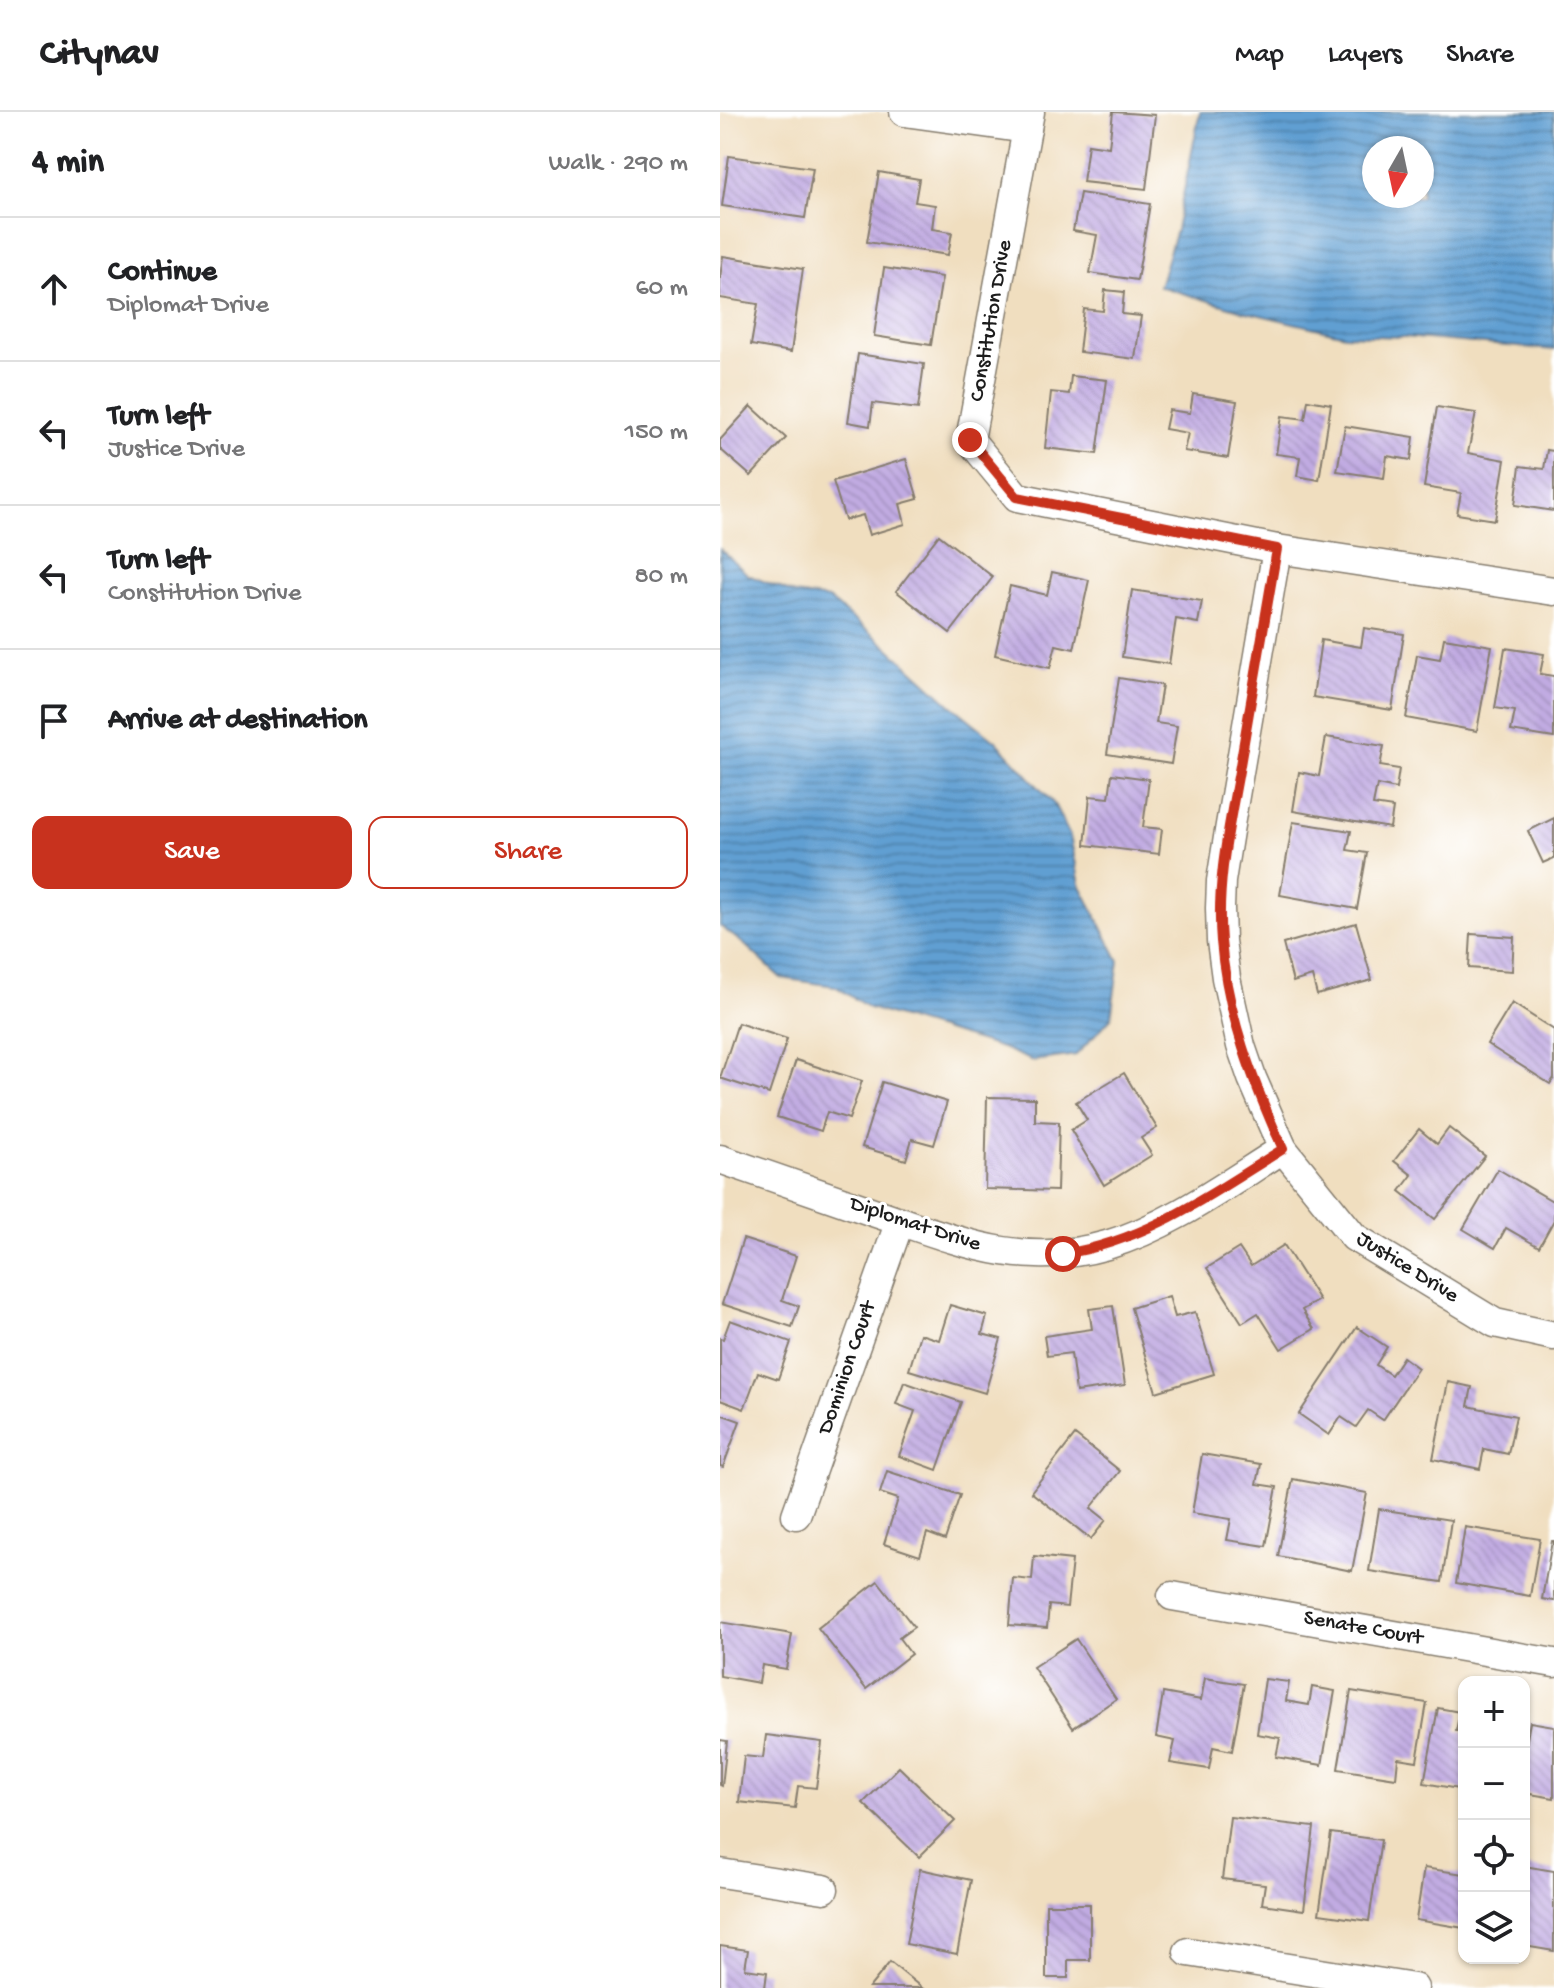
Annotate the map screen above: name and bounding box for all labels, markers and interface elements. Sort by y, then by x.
text: Citynav [40,33,159,77]
text: Map [1235,39,1284,72]
text: Layers [1328,39,1402,72]
text: Share [1446,39,1514,72]
north arrow [1362,136,1434,208]
text: 4 min [32,144,104,184]
text: Walk · 290 m [549,149,688,180]
street label: Constitution Drive [965,237,1019,404]
text: Continue [108,256,217,291]
icon: ahead [32,267,76,311]
text: 60 m [635,274,688,305]
text: Diplomat Drive [108,291,269,322]
text: Turn left [108,400,209,435]
icon: left [32,411,76,455]
text: 150 m [624,418,688,449]
route end [952,422,988,458]
text: Justice Drive [108,435,245,466]
text: Turn left [108,544,209,579]
icon: left [32,555,76,599]
text: 80 m [634,562,688,593]
text: Constitution Drive [108,579,302,610]
icon: arrive [32,699,76,743]
text: Arrive at destination [108,704,368,739]
button: Save [32,816,352,889]
button: Share [368,816,688,889]
street label: Diplomat Drive [844,1191,984,1259]
street label: Justice Drive [1351,1226,1464,1310]
route start [1045,1236,1081,1272]
street label: Dominion Court [812,1296,884,1440]
street label: Senate Court [1302,1606,1426,1653]
map controls [1458,1676,1530,1964]
button: + [1458,1676,1530,1748]
button: − [1458,1748,1530,1820]
button: locate [1458,1820,1530,1892]
button: layers [1458,1892,1530,1964]

